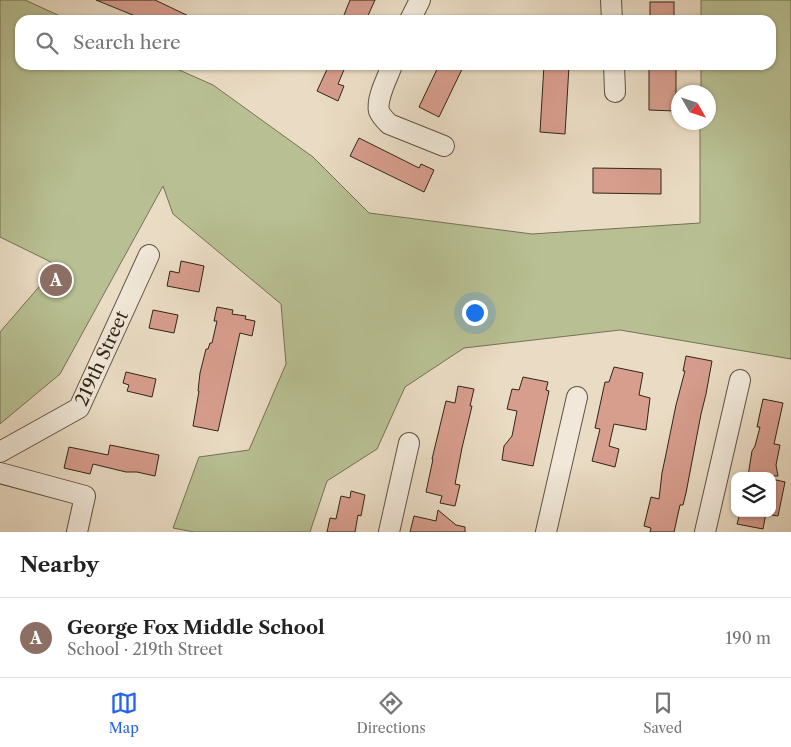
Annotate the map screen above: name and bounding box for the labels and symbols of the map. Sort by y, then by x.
north arrow [671,85,716,130]
pin: A [40,261,72,299]
your location [462,300,488,326]
street label: 219th Street [70,307,133,409]

